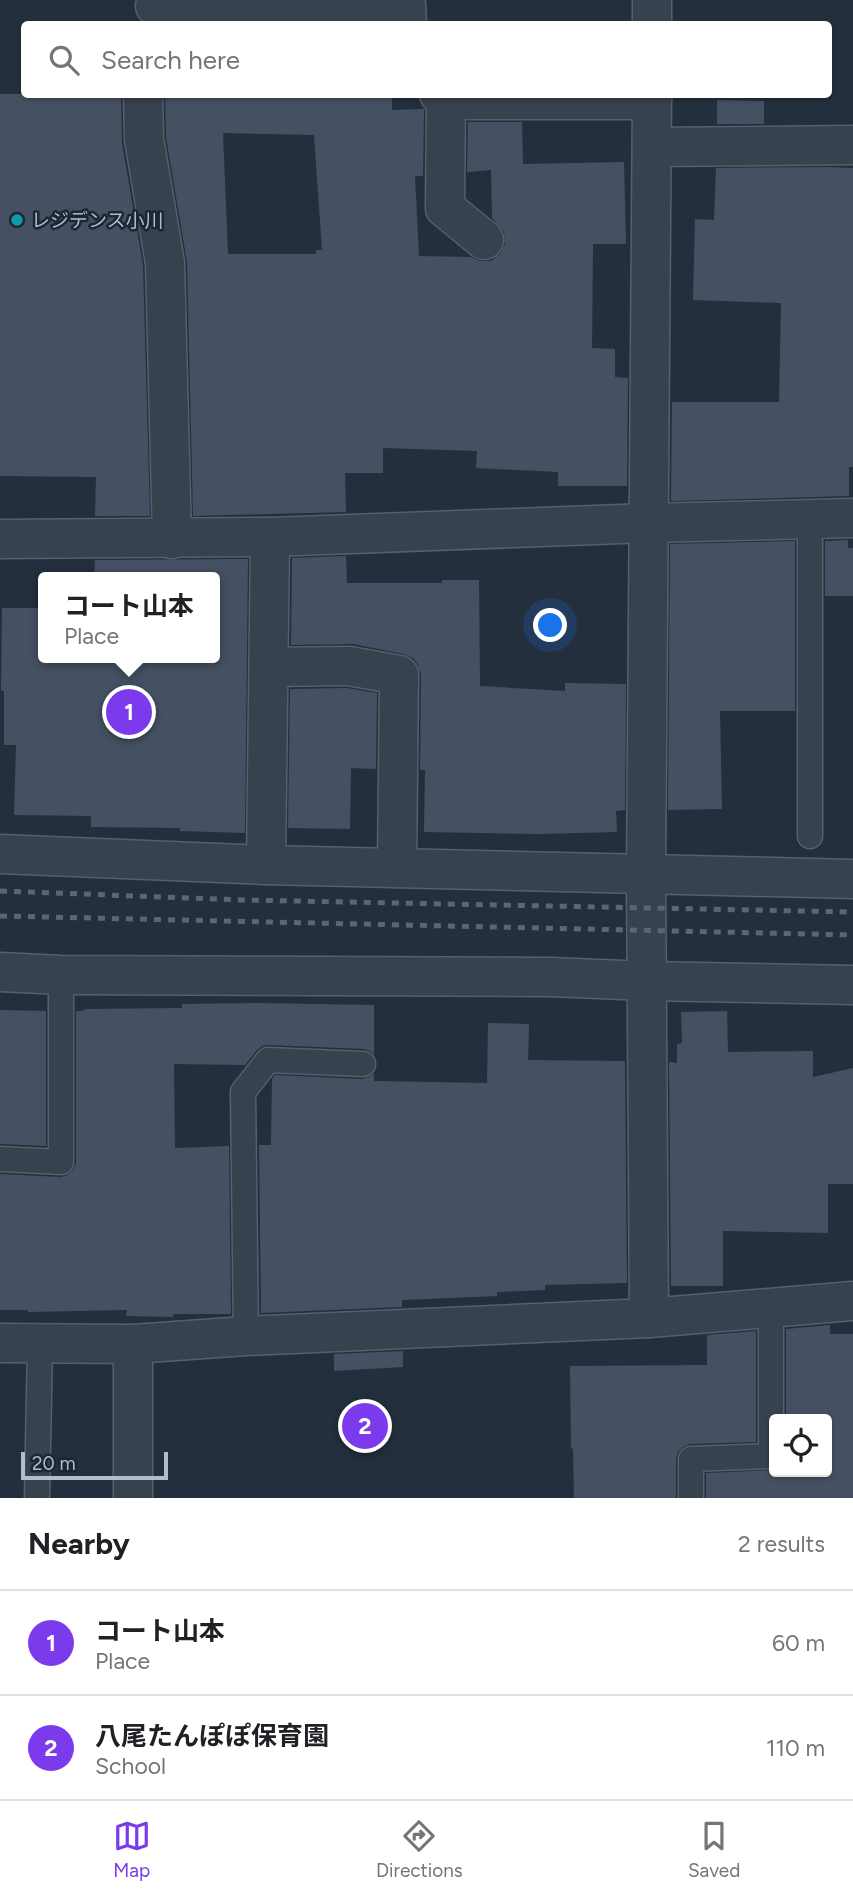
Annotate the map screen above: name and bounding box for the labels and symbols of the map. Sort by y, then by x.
place label: レジデンス小川 [31,209,164,232]
marker: レジデンス小川 [9,212,25,228]
your location [533,608,567,642]
pin: 1 [106,686,152,738]
pin: 2 [342,1400,388,1452]
scale bar [21,1449,168,1481]

